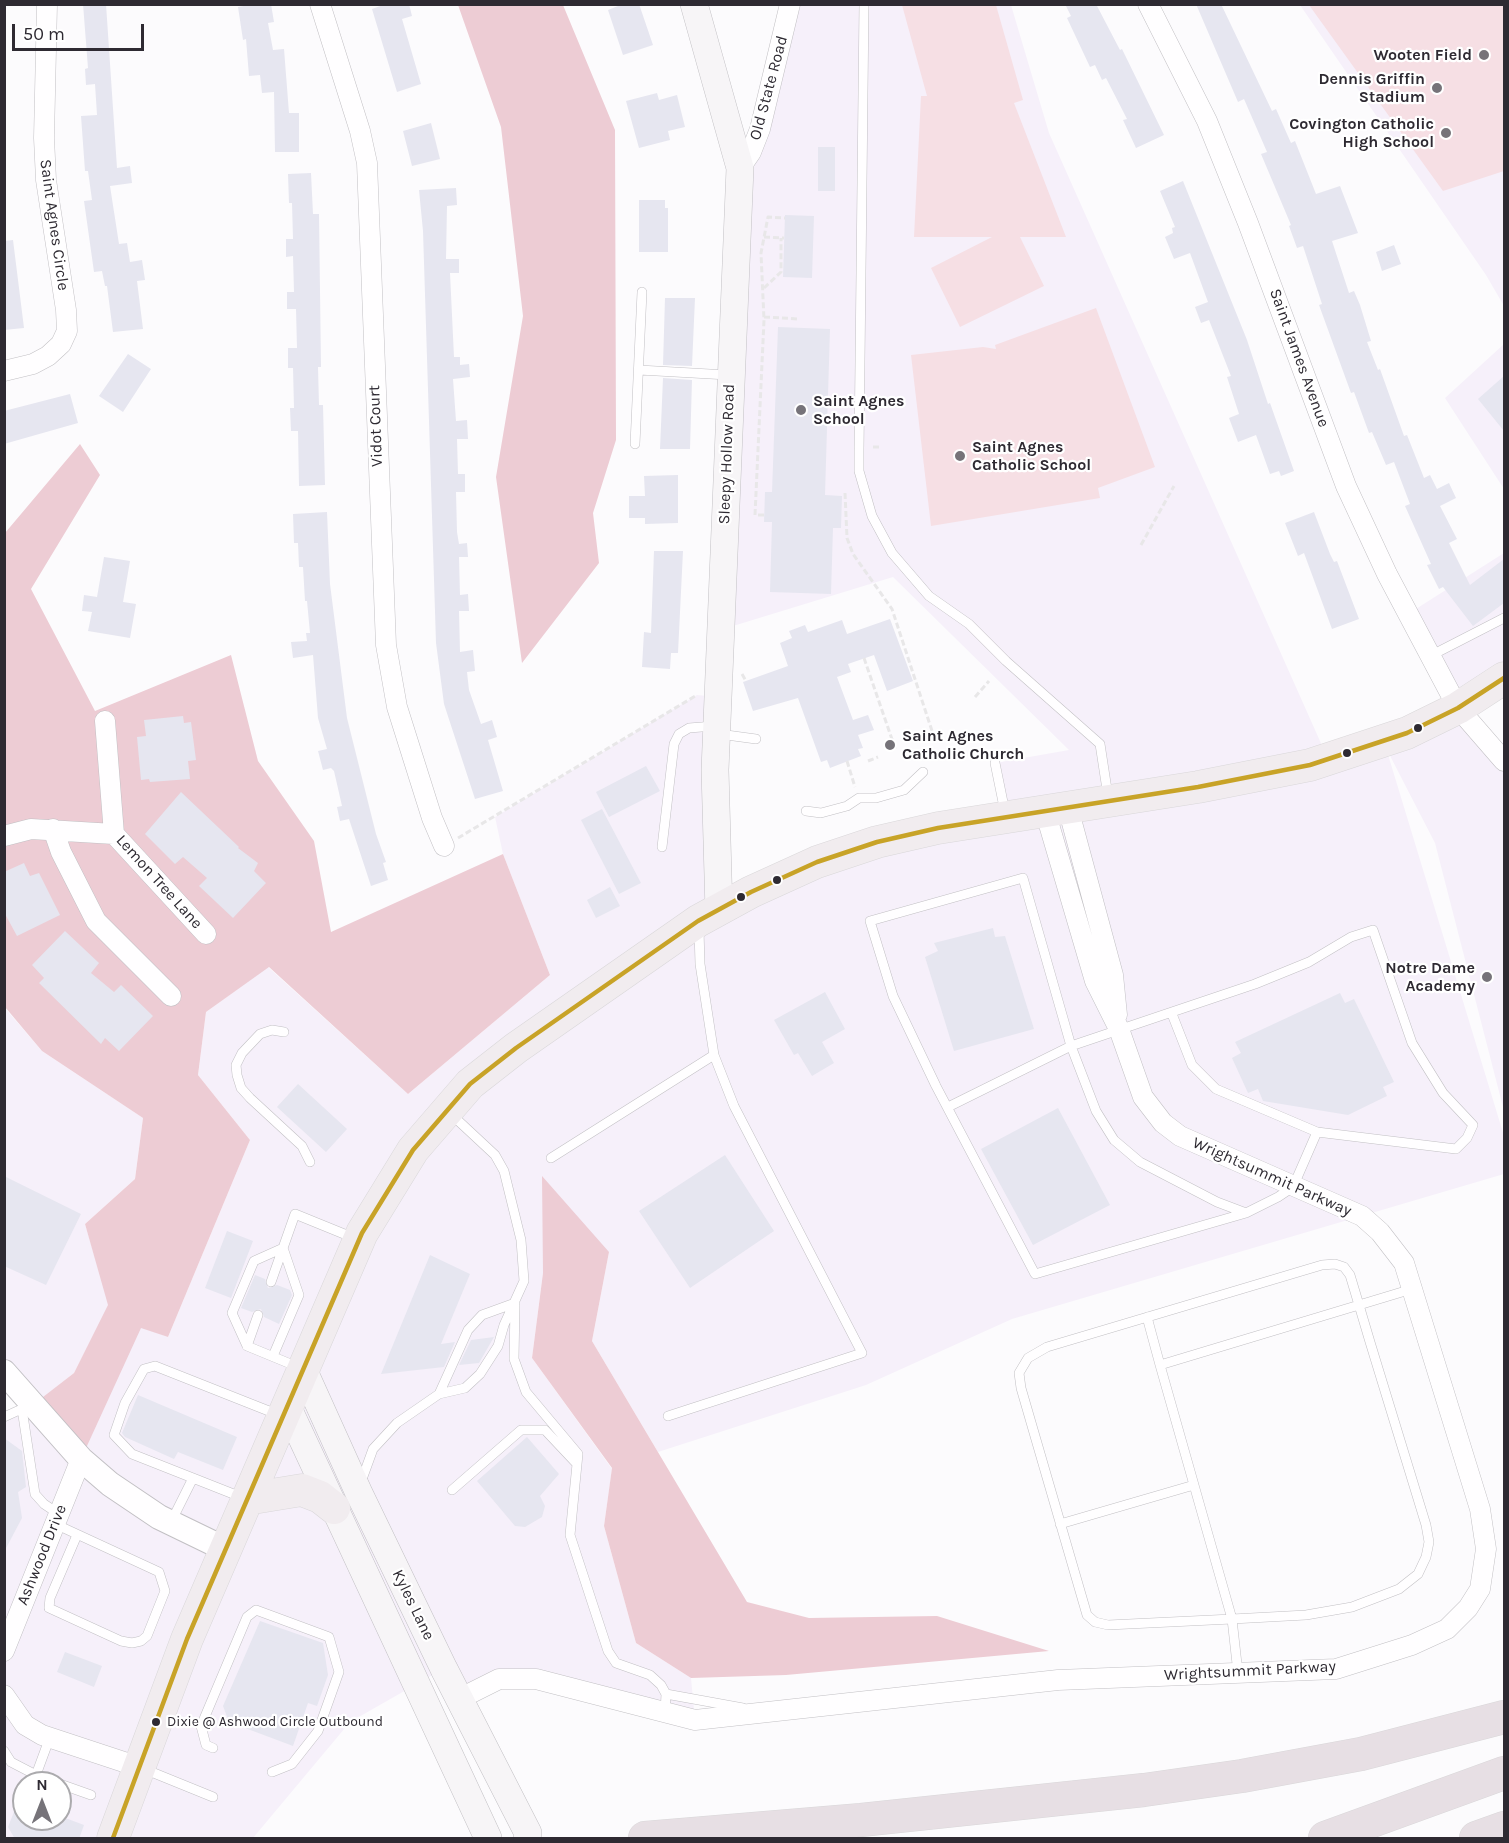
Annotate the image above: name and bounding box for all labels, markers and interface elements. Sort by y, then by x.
scale bar [15,12,147,50]
text: 50 m [23,23,65,45]
street label: Old State Road [746,34,792,142]
place label: Wooten Field [1373,45,1472,65]
marker: Wooten Field [1477,48,1491,62]
place label: Dennis Griffin Stadium [1319,69,1425,107]
marker: Dennis Griffin Stadium [1430,81,1444,95]
place label: Covington Catholic High School [1289,114,1434,152]
marker: Covington Catholic High School [1439,126,1453,140]
street label: Saint Agnes Circle [35,158,73,292]
street label: Saint James Avenue [1265,286,1333,430]
street label: Sleepy Hollow Road [715,383,739,525]
street label: Vidot Court [365,385,387,467]
place label: Saint Agnes School [813,391,904,429]
marker: Saint Agnes School [794,403,808,417]
place label: Saint Agnes Catholic School [972,437,1091,475]
marker: Saint Agnes Catholic School [953,449,967,463]
unlabelled marker [1412,722,1424,734]
place label: Saint Agnes Catholic Church [902,726,1024,764]
marker: Saint Agnes Catholic Church [883,738,897,752]
unlabelled marker [1341,747,1353,759]
street label: Lemon Tree Lane [112,831,206,933]
unlabelled marker [771,874,783,886]
unlabelled marker [735,891,747,903]
place label: Notre Dame Academy [1385,958,1475,996]
marker: Notre Dame Academy [1480,970,1494,984]
street label: Wrightsummit Parkway [1190,1133,1354,1221]
street label: Ashwood Drive [13,1502,71,1608]
street label: Kyles Lane [388,1567,438,1643]
street label: Wrightsummit Parkway [1164,1657,1336,1685]
place label: Dixie @ Ashwood Circle Outbound [167,1714,383,1730]
marker: Dixie @ Ashwood Circle Outbound [150,1716,162,1728]
north arrow [12,1771,72,1831]
text: N [36,1775,48,1794]

